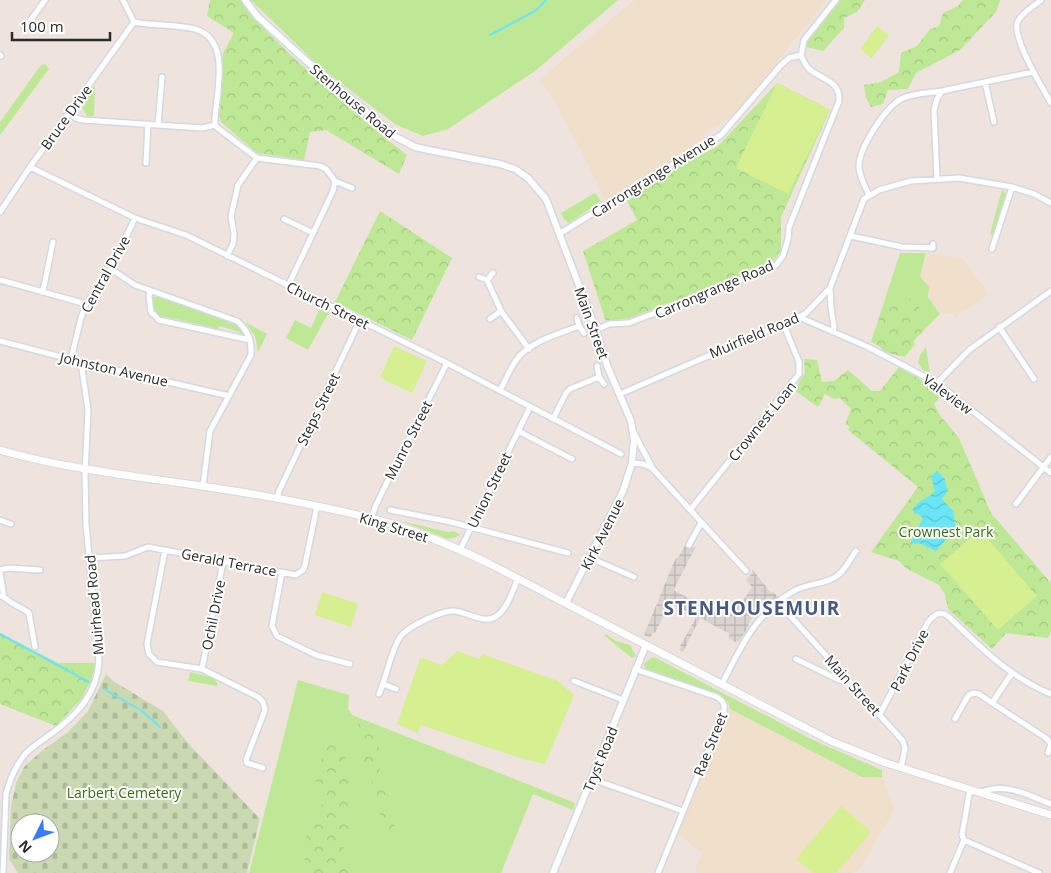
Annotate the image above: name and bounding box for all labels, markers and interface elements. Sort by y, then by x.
scale bar [12,10,110,42]
text: 100 m [20,16,64,36]
street label: Stenhouse Road [306,60,400,142]
street label: Bruce Drive [36,81,96,153]
street label: Carrongrange Avenue [588,130,719,222]
street label: Central Drive [76,232,134,316]
street label: Carrongrange Road [652,255,776,323]
street label: Church Street [284,277,372,333]
street label: Main Street [570,284,614,362]
street label: Muirfield Road [706,308,802,362]
street label: Johnston Avenue [56,347,170,391]
street label: Steps Street [292,370,344,448]
street label: Valeview [919,370,977,418]
street label: Crownest Loan [724,377,800,465]
street label: Munro Street [380,397,436,483]
street label: Union Street [462,449,516,531]
street label: Kirk Avenue [576,495,628,573]
street label: King Street [357,508,431,546]
park label: Crownest Park [899,522,994,541]
street label: Gerald Terrace [180,543,278,581]
street label: Muirhead Road [80,554,108,656]
street label: Ochil Drive [197,578,229,652]
district label: STENHOUSEMUIR [664,595,840,621]
street label: Park Drive [885,626,933,694]
street label: Main Street [821,651,885,719]
street label: Rae Street [689,709,731,779]
street label: Tryst Road [578,723,622,795]
park label: Larbert Cemetery [67,783,182,802]
north arrow [10,813,60,863]
text: N [14,836,36,858]

